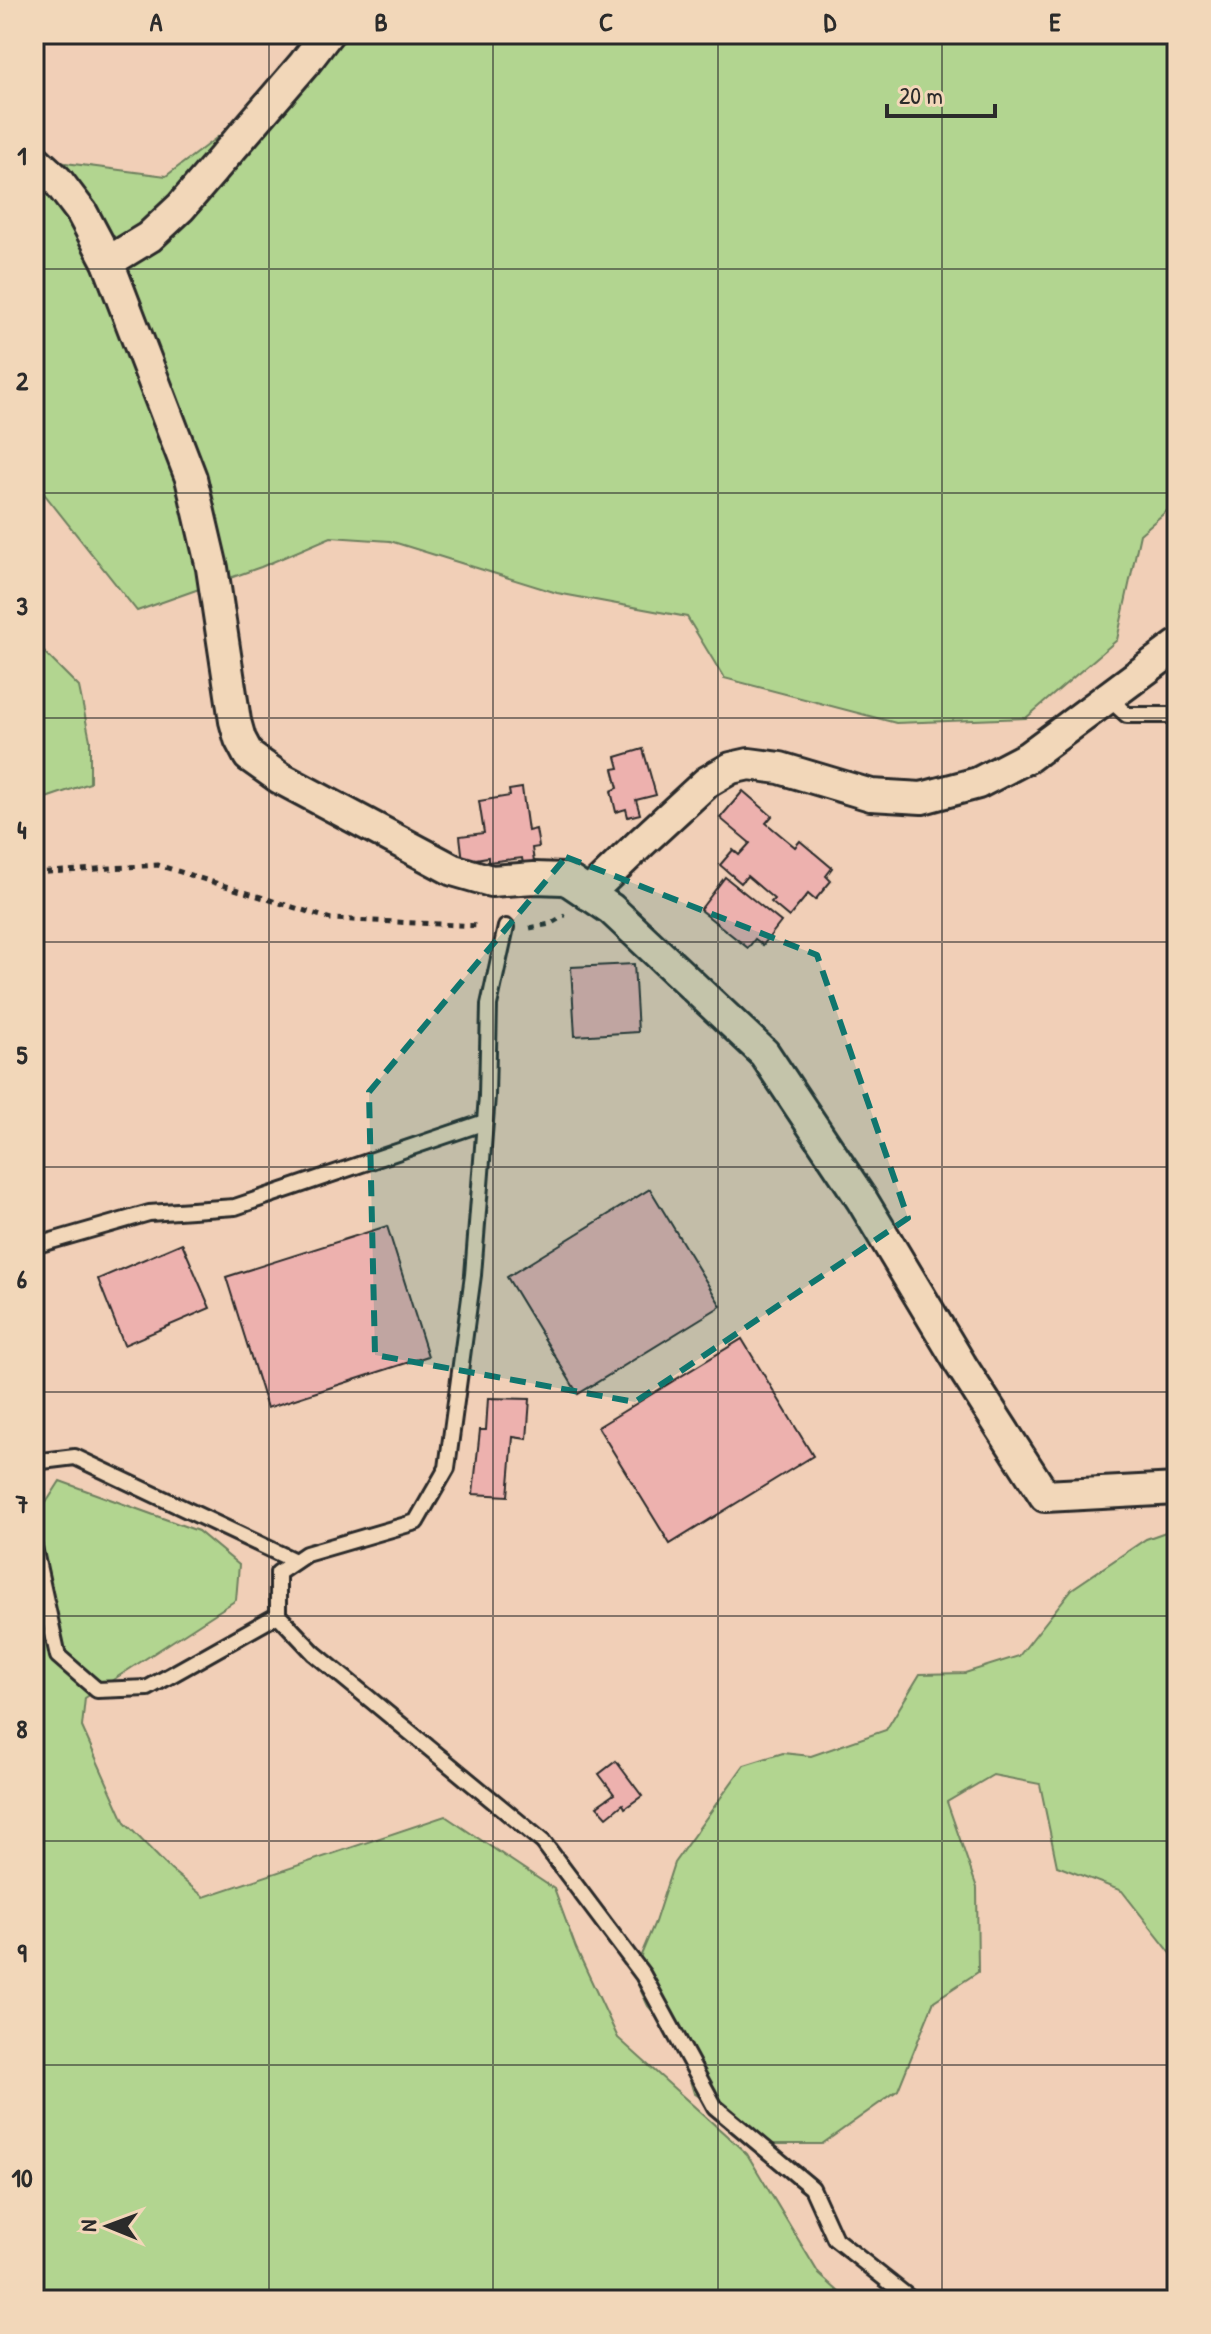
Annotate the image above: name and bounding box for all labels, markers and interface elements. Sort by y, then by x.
text: A [150,4,163,39]
text: B [374,4,388,39]
text: C [599,4,613,39]
text: D [824,4,837,39]
text: E [1049,4,1061,39]
scale bar [887,68,995,118]
text: 20 m [899,79,943,111]
text: 1 [17,138,27,173]
text: 2 [16,363,29,398]
text: 3 [16,588,28,623]
text: 4 [17,812,27,847]
text: 5 [17,1037,28,1072]
text: 6 [17,1261,28,1296]
text: 7 [15,1486,29,1521]
text: 8 [16,1711,28,1746]
text: 9 [17,1935,27,1970]
text: 10 [11,2160,33,2195]
north arrow [68,2186,148,2266]
text: N [73,2219,103,2232]

